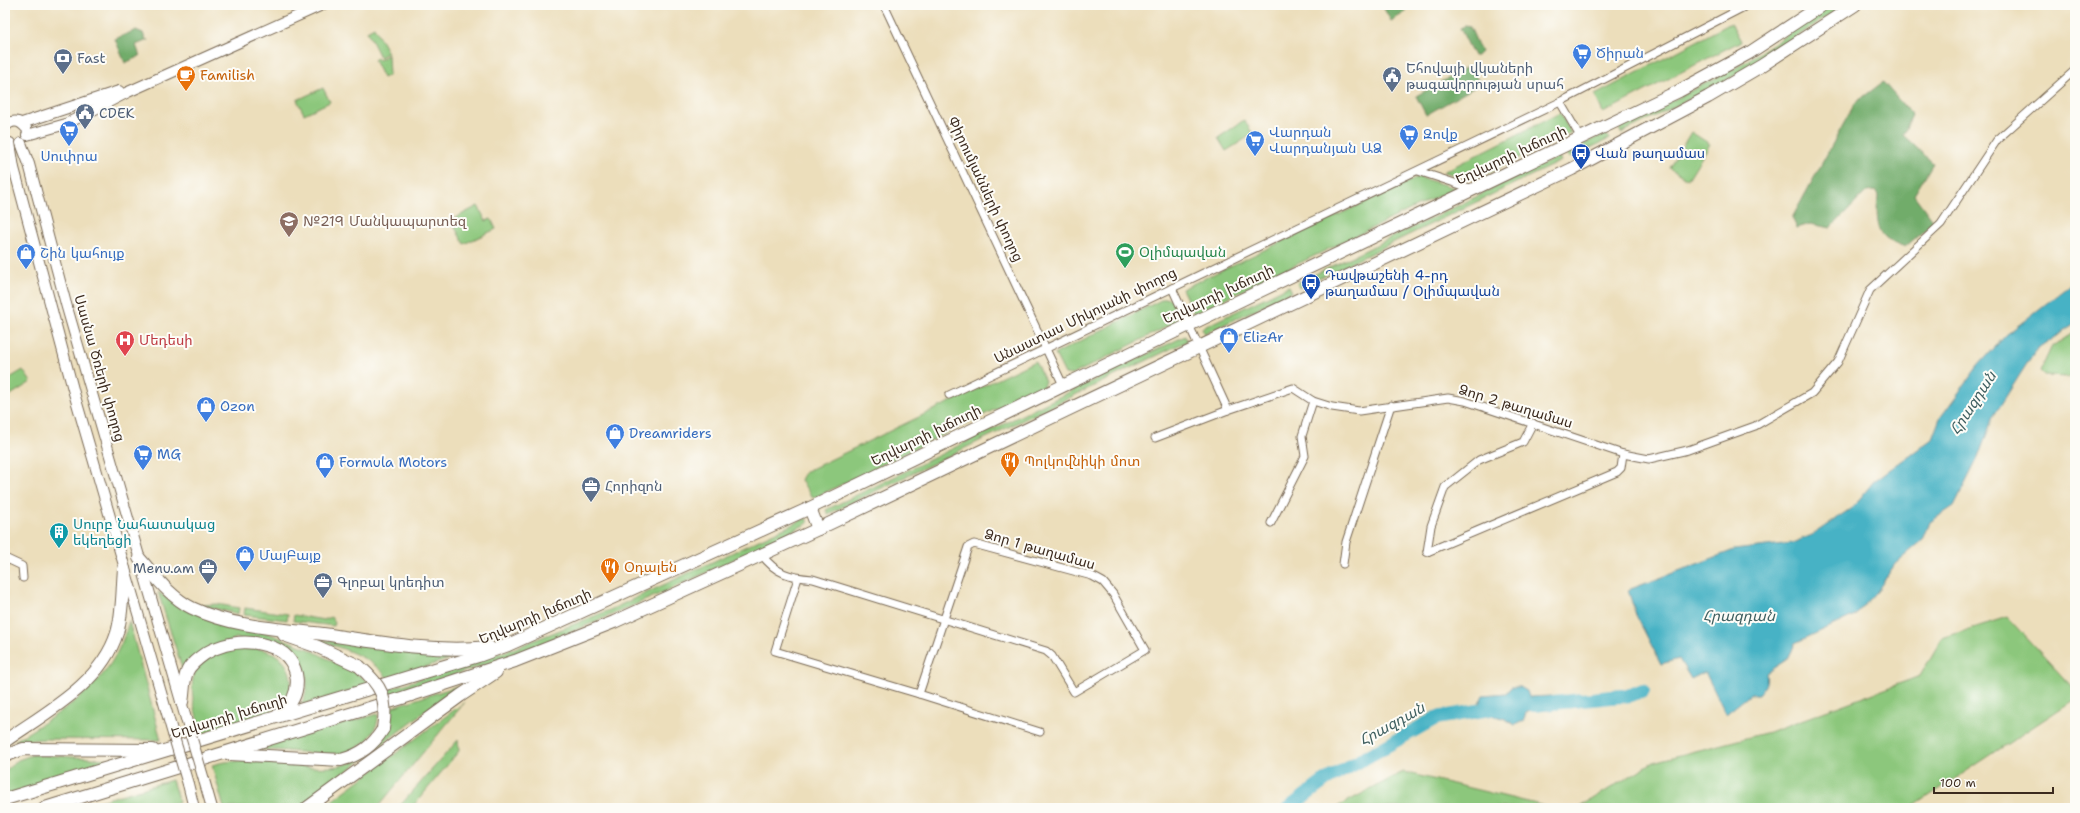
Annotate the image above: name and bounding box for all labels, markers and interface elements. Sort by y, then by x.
supermarket icon: Ծիրան [1571,42,1593,70]
place label: Ծիրան [1596,44,1644,62]
bank icon: Fast [52,47,74,75]
place label: Fast [77,49,106,67]
place label: Եհովայի վկաների թագավորության սրահ [1406,59,1564,93]
cafe icon: Familish [175,64,197,92]
public building icon: Եհովայի վկաների թագավորության սրահ [1381,65,1403,93]
place label: Familish [200,66,255,84]
public building icon: CDEK [74,102,96,130]
place label: CDEK [99,104,135,122]
street label: Փիրումյանների փողոց [944,113,1028,265]
supermarket icon: Սուփրա [58,119,80,147]
street label: Եղվարդի խճուղի [1453,121,1569,189]
place label: Վարդան Վարդանյան ԱՁ [1269,123,1382,157]
supermarket icon: Զովք [1398,123,1420,151]
place label: Զովք [1423,125,1458,143]
supermarket icon: Վարդան Վարդանյան ԱՁ [1244,129,1266,157]
bus stop icon: Վան թաղամաս [1570,142,1592,170]
place label: Վան թաղամաս [1595,144,1705,162]
place label: Սուփրա [40,147,98,165]
school or university icon: №219 Մանկապարտեզ [278,210,300,238]
place label: №219 Մանկապարտեզ [303,212,467,230]
sports icon: Օլիմպավան [1114,241,1136,269]
shop icon: Շին կահույք [15,242,37,270]
place label: Օլիմպավան [1139,243,1226,261]
place label: Շին կահույք [40,244,125,262]
street label: Եղվարդի խճուղի [1160,260,1276,328]
street label: Անաստաս Միկոյանի փողոց [991,263,1179,367]
place label: Դավթաշենի 4-րդ թաղամաս / Օլիմպավան [1325,266,1500,300]
bus stop icon: Դավթաշենի 4-րդ թաղամաս / Օլիմպավան [1300,272,1322,300]
street label: Սասնա Ծռերի փողոց [70,292,130,444]
shop icon: ElizAr [1218,326,1240,354]
place label: ElizAr [1243,328,1284,346]
hospital icon: Մեդեսի [114,329,136,357]
place label: Մեդեսի [139,331,193,349]
water label: Հրազդան [1945,367,2001,439]
street label: Ձոր 2 թաղամաս [1457,380,1575,432]
shop icon: Ozon [195,395,217,423]
place label: Ozon [220,397,255,415]
street label: Եղվարդի խճուղի [868,400,984,470]
shop icon: Dreamriders [604,422,626,450]
place label: Dreamriders [629,424,712,442]
supermarket icon: MG [132,443,154,471]
place label: MG [157,445,181,463]
restaurant icon: Պոլկովնիկի մոտ [999,450,1021,478]
shop icon: Formula Motors [314,451,336,479]
place label: Պոլկովնիկի մոտ [1024,452,1140,470]
place label: Formula Motors [339,453,447,471]
office icon: Հորիզոն [580,475,602,503]
place label: Հորիզոն [605,477,662,495]
place label: Սուրբ Նահատակաց եկեղեցի [73,515,215,549]
building icon: Սուրբ Նահատակաց եկեղեցի [48,521,70,549]
street label: Ձոր 1 թաղամաս [983,525,1097,573]
shop icon: ՄայԲայք [234,544,256,572]
place label: ՄայԲայք [259,546,321,564]
restaurant icon: Օդալեն [599,556,621,584]
office icon: Menu.am [197,557,219,585]
place label: Օդալեն [624,558,677,576]
place label: Menu.am [133,559,194,577]
office icon: Գլոբալ կրեդիտ [312,571,334,599]
place label: Գլոբալ կրեդիտ [337,573,445,591]
street label: Եղվարդի խճուղի [476,584,594,648]
water label: Հրազդան [1703,606,1776,626]
street label: Եղվարդի խճուղի [169,690,289,742]
water label: Հրազդան [1356,697,1429,750]
scale bar [1934,769,2053,795]
text: 100 m [1940,775,1976,791]

